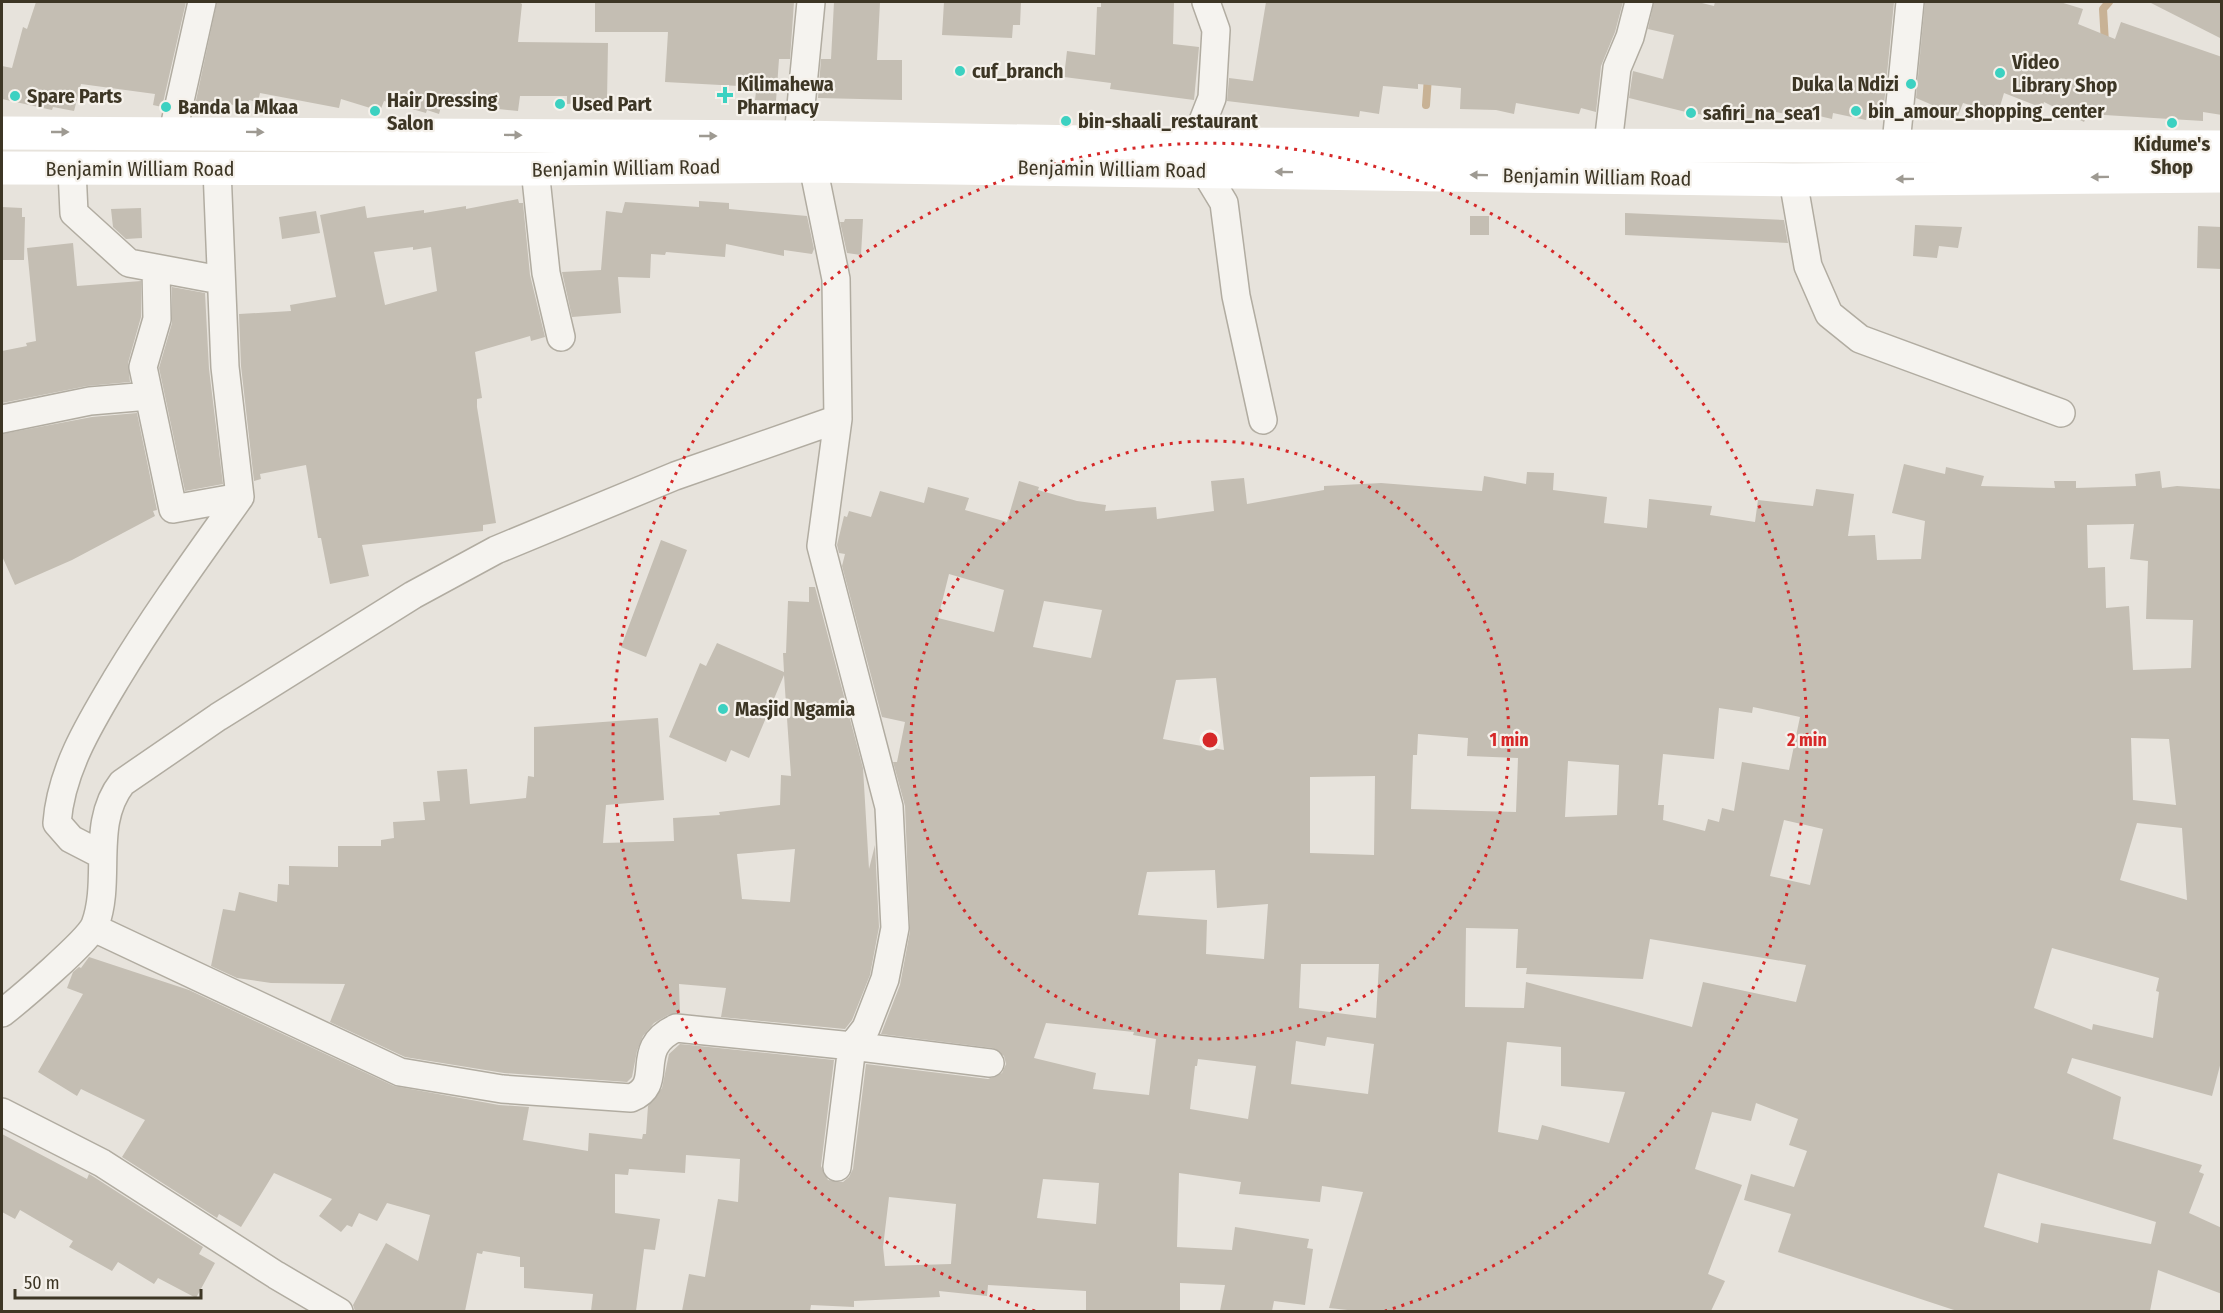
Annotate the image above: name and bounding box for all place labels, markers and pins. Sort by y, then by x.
place label: Video Library Shop [2011,50,2118,97]
place label: cuf_branch [972,59,1064,83]
marker: cuf_branch [953,64,967,78]
marker: Video Library Shop [1993,66,2007,80]
place label: Kilimahewa Pharmacy [737,72,834,119]
place label: Duka la Ndizi [1792,72,1899,96]
marker: Duka la Ndizi [1904,77,1918,91]
place label: Spare Parts [27,84,122,108]
place label: Hair Dressing Salon [387,88,497,135]
marker: Kilimahewa Pharmacy [718,88,732,102]
marker: Spare Parts [8,89,22,103]
place label: Used Part [572,92,653,116]
place label: Banda la Mkaa [178,95,298,119]
marker: Used Part [553,97,567,111]
place label: bin_amour_shopping_center [1868,99,2105,123]
marker: Banda la Mkaa [159,100,173,114]
place label: safiri_na_sea1 [1703,101,1820,125]
marker: Hair Dressing Salon [368,104,382,118]
marker: bin_amour_shopping_center [1849,104,1863,118]
marker: safiri_na_sea1 [1684,106,1698,120]
place label: bin-shaali_restaurant [1078,109,1259,133]
marker: bin-shaali_restaurant [1059,114,1073,128]
marker: Kidume's Shop [2165,116,2179,130]
place label: Kidume's Shop [2134,132,2210,179]
place label: Masjid Ngamia [735,697,855,721]
marker: Masjid Ngamia [716,702,730,716]
centre of rings [1200,730,1220,750]

